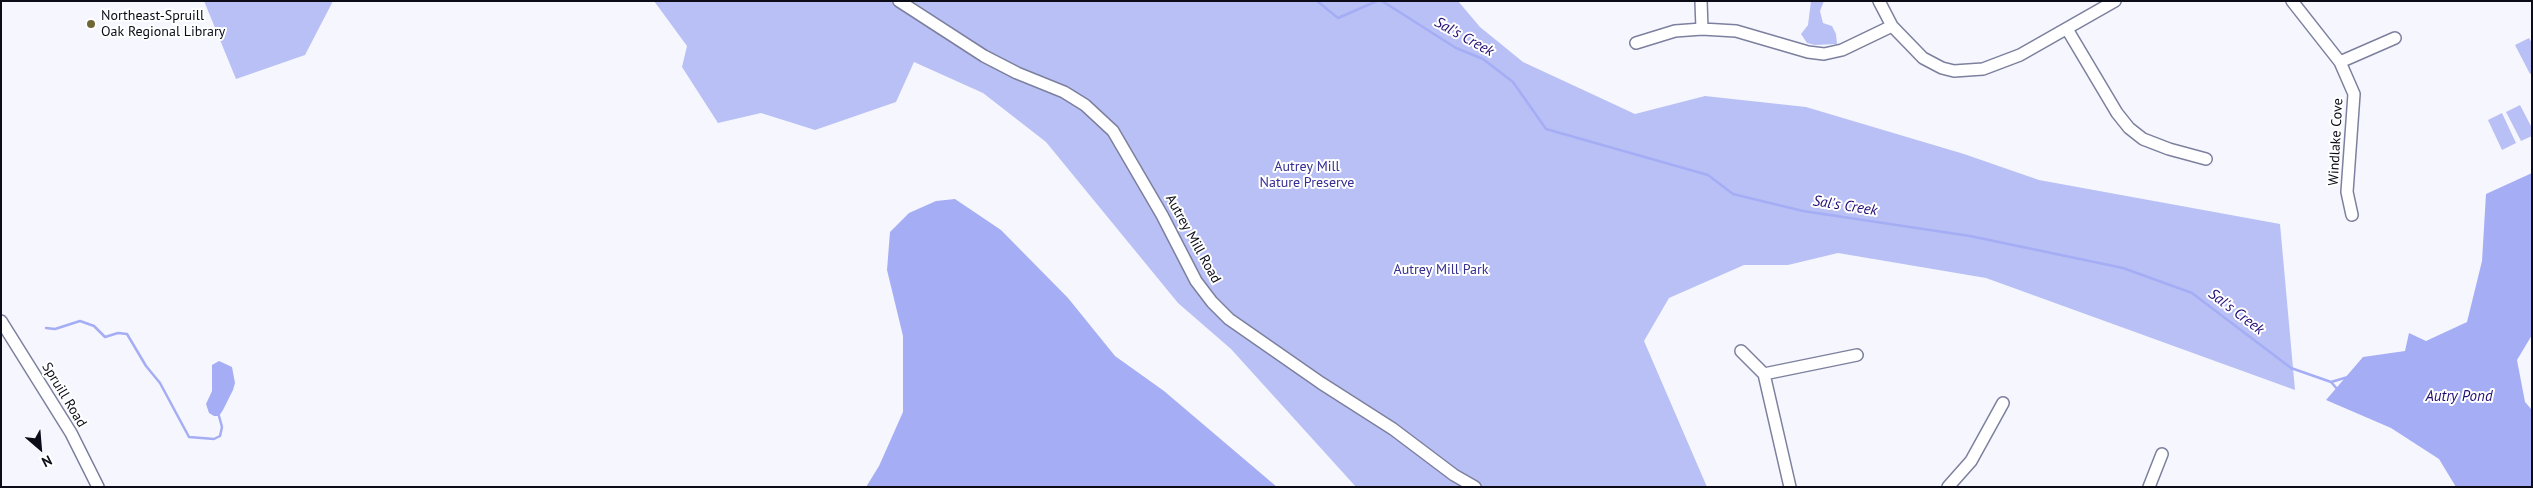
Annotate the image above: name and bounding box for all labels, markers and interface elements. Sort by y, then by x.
place label: Northeast-Spruill Oak Regional Library [101,8,225,40]
water label: Sal's Creek [1431,13,1497,61]
marker: Northeast-Spruill Oak Regional Library [85,18,97,30]
street label: Windlake Cove [2325,98,2347,186]
park label: Autrey Mill Nature Preserve [1260,159,1354,192]
street label: Autrey Mill Road [1162,192,1224,286]
water label: Sal's Creek [1811,192,1879,220]
park label: Autrey Mill Park [1394,262,1488,278]
water label: Sal's Creek [2205,285,2267,339]
street label: Spruill Road [38,360,90,430]
water label: Autry Pond [2425,388,2493,406]
north arrow [15,423,65,473]
text: N [39,451,55,471]

